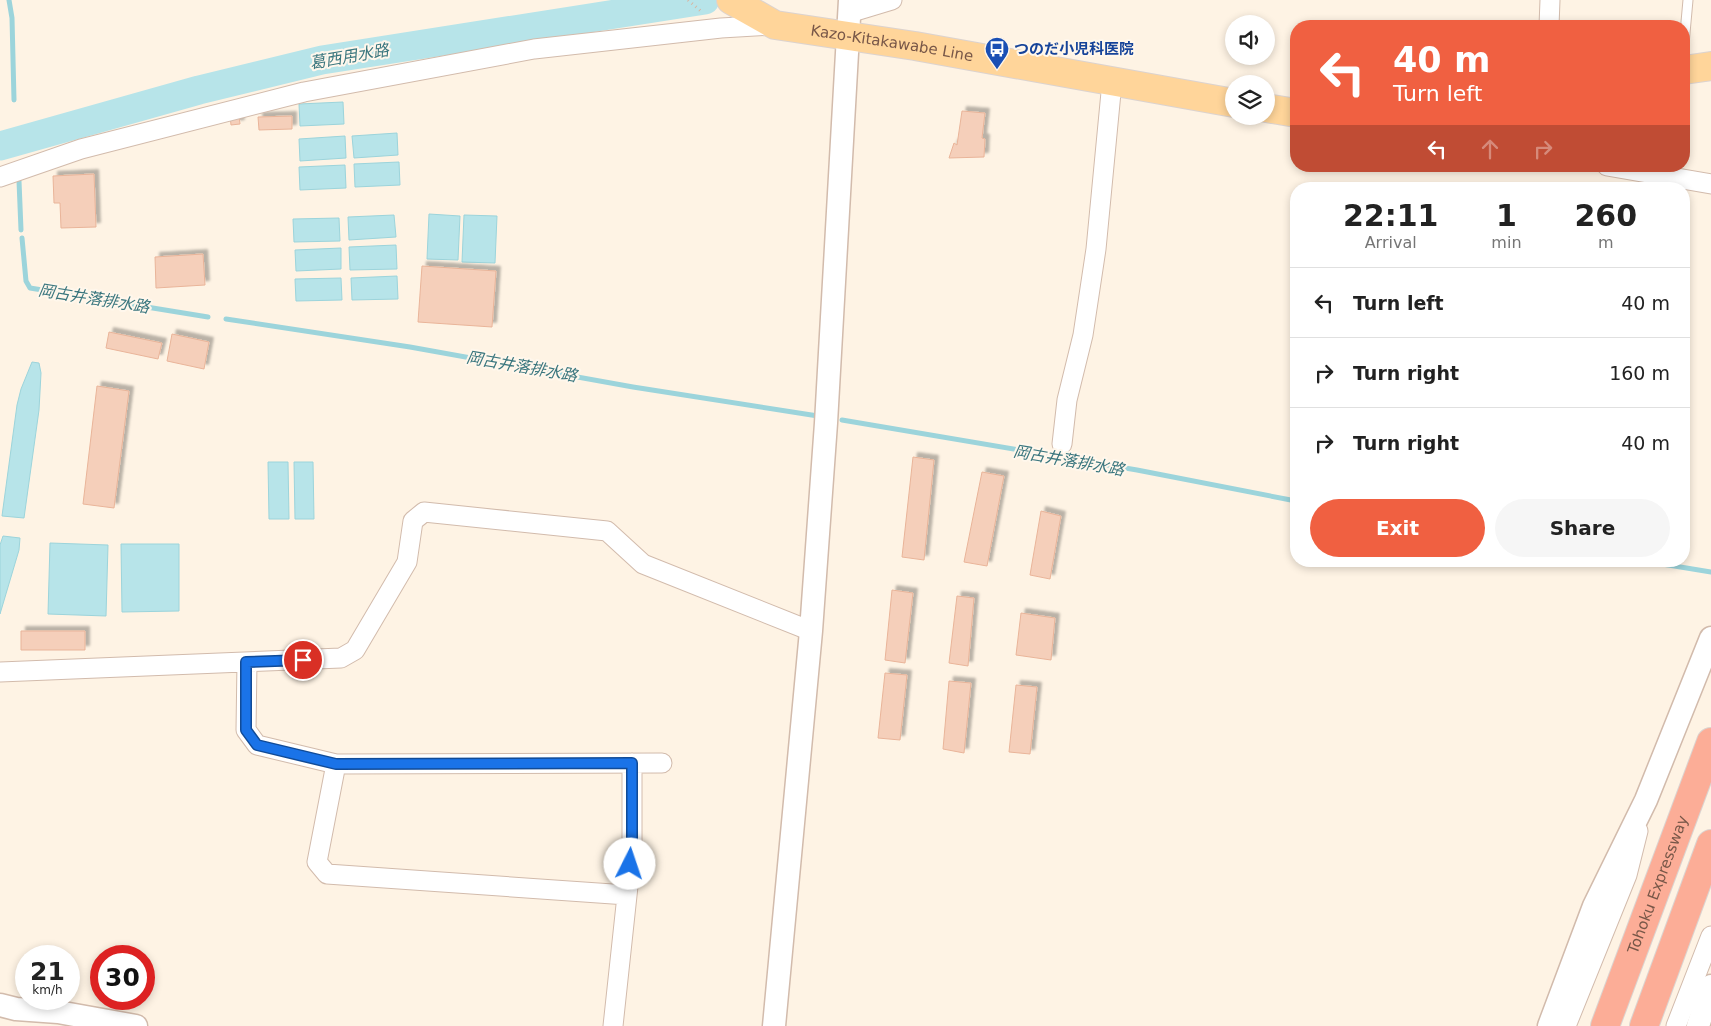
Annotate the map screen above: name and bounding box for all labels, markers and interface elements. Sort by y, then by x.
map controls [1225,15,1275,125]
button: sound [1225,15,1275,65]
street label: Kazo-Kitakawabe Line [809,21,975,65]
bus stop icon: つのだ小児科医院 [984,36,1010,70]
water label: 葛西用水路 [308,40,392,73]
place label: つのだ小児科医院 [1014,40,1134,58]
icon: left [1310,40,1375,105]
text: 40 m [1393,40,1490,80]
button: layers [1225,75,1275,125]
text: Turn left [1393,81,1482,106]
icon: left [1423,135,1451,163]
icon: ahead [1476,135,1504,163]
icon: right [1529,135,1557,163]
text: 22:11 [1343,198,1438,233]
text: 1 [1496,198,1517,233]
text: 260 [1574,198,1637,233]
text: Arrival [1365,233,1417,252]
text: min [1491,233,1522,252]
text: m [1598,233,1614,252]
water label: 岡古井落排水路 [37,280,153,317]
icon: left [1310,289,1338,317]
text: Turn left [1353,292,1444,314]
text: 40 m [1621,292,1670,314]
water label: 岡古井落排水路 [465,347,581,386]
icon: right [1310,359,1338,387]
text: Turn right [1353,362,1459,384]
text: 160 m [1609,362,1670,384]
icon: right [1310,429,1338,457]
text: Turn right [1353,432,1459,454]
text: 40 m [1621,432,1670,454]
water label: 岡古井落排水路 [1012,441,1128,480]
button: Exit [1310,499,1485,557]
button: Share [1495,499,1670,557]
pin [282,639,324,681]
icon: arrive [289,646,317,674]
street label: Tohoku Expressway [1623,813,1692,957]
position arrow [603,837,655,889]
speed limit sign: 30 [90,945,155,1010]
text: 21 [30,957,65,986]
text: km/h [32,983,63,997]

